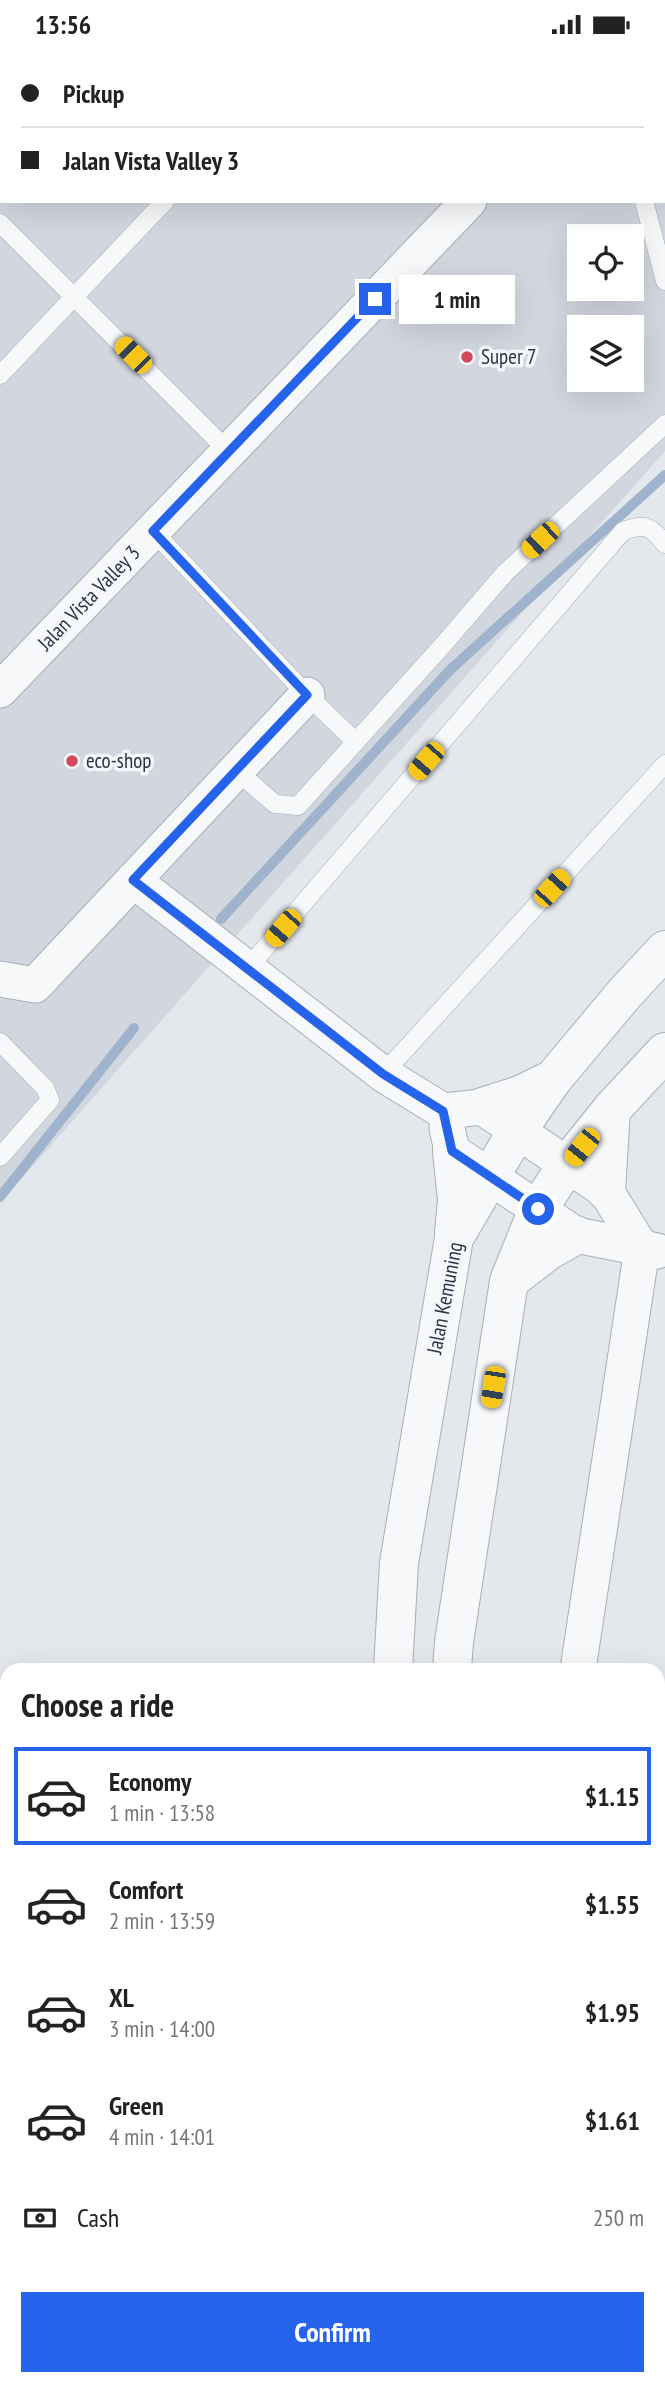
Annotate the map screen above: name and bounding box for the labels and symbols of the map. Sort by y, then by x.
callout: 1 min [400,275,515,323]
route end [359,283,391,315]
car [111,333,156,377]
place label: Super 7 [481,343,537,370]
marker: Super 7 [459,349,475,365]
car [518,518,563,562]
street label: Jalan Vista Valley 3 [31,539,146,657]
car [405,738,448,784]
place label: eco-shop [86,747,151,774]
marker: eco-shop [64,753,80,769]
car [531,865,574,911]
car [262,905,305,951]
car [561,1124,604,1170]
route start [522,1193,554,1225]
street label: Jalan Kemuning [420,1240,469,1357]
car [480,1365,507,1409]

